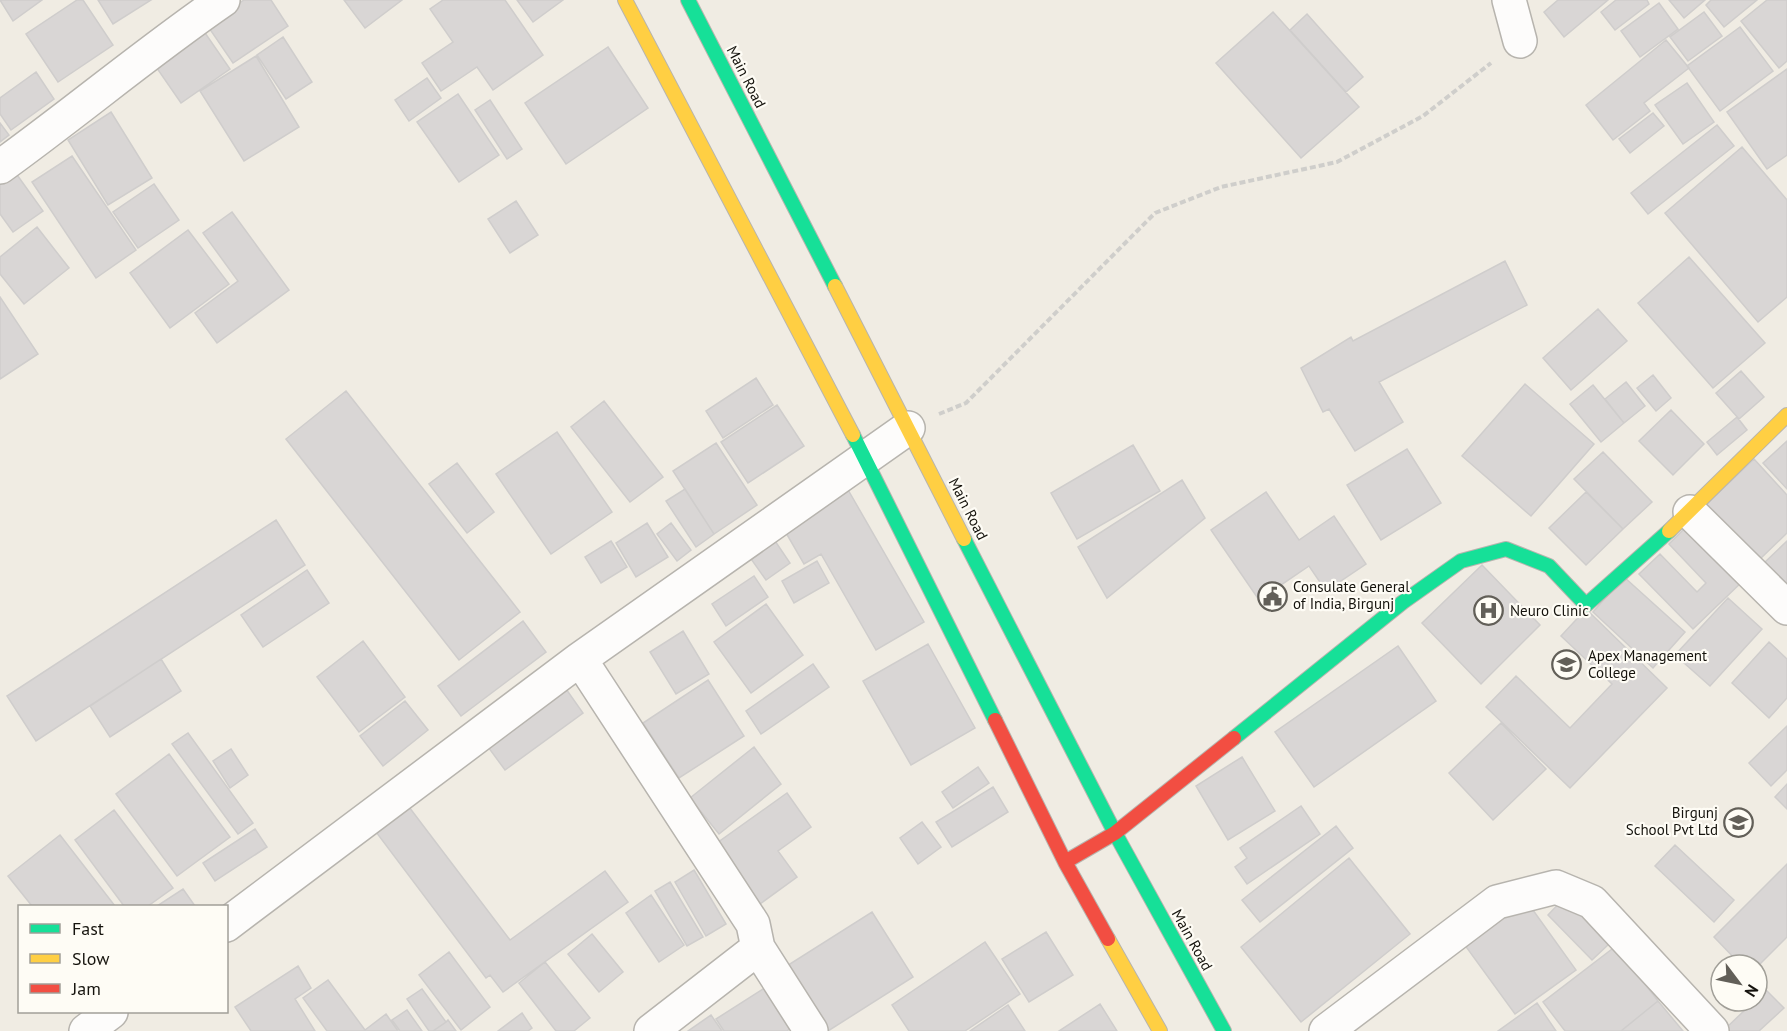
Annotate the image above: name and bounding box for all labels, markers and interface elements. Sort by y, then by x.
street label: Main Road [723,42,770,111]
street label: Main Road [945,474,992,543]
place label: Consulate General of India, Birgunj [1293,577,1410,613]
public building icon: Consulate General of India, Birgunj [1256,580,1288,612]
hospital icon: Neuro Clinic [1473,595,1505,627]
place label: Neuro Clinic [1510,601,1589,620]
place label: Apex Management College [1588,646,1707,682]
school or university icon: Apex Management College [1551,649,1583,681]
place label: Birgunj School Pvt Ltd [1626,803,1718,839]
school or university icon: Birgunj School Pvt Ltd [1723,806,1755,838]
legend [18,905,228,1013]
street label: Main Road [1168,906,1217,974]
text: Fast [72,917,104,940]
text: Slow [72,947,110,970]
north arrow [1709,953,1769,1013]
text: Jam [71,977,101,1000]
text: N [1740,981,1763,1001]

